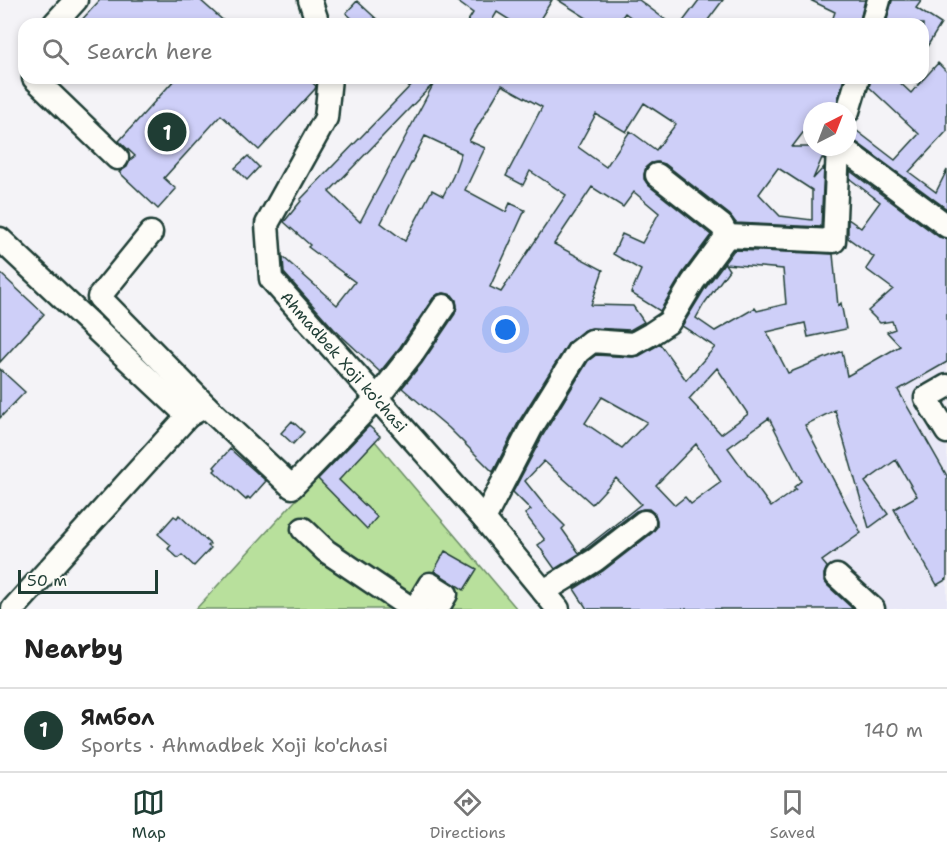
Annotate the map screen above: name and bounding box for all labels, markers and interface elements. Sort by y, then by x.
search box [18,18,929,84]
icon: search [39,35,72,68]
text: Search here [87,37,213,66]
north arrow [803,102,857,156]
pin: 1 [148,110,186,154]
street label: Ahmadbek Xoji ko'chasi [276,287,412,436]
your location [491,315,520,344]
scale bar [18,567,158,594]
text: 50 m [27,570,67,591]
text: Nearby [24,631,123,666]
text: Ямбол [81,703,154,732]
text: 1 [39,717,48,743]
text: 140 m [864,717,923,743]
text: Sports · Ahmadbek Xoji ko'chasi [81,732,388,758]
tab: Map [132,786,166,843]
tab: Directions [430,786,506,843]
tab: Saved [770,786,815,843]

